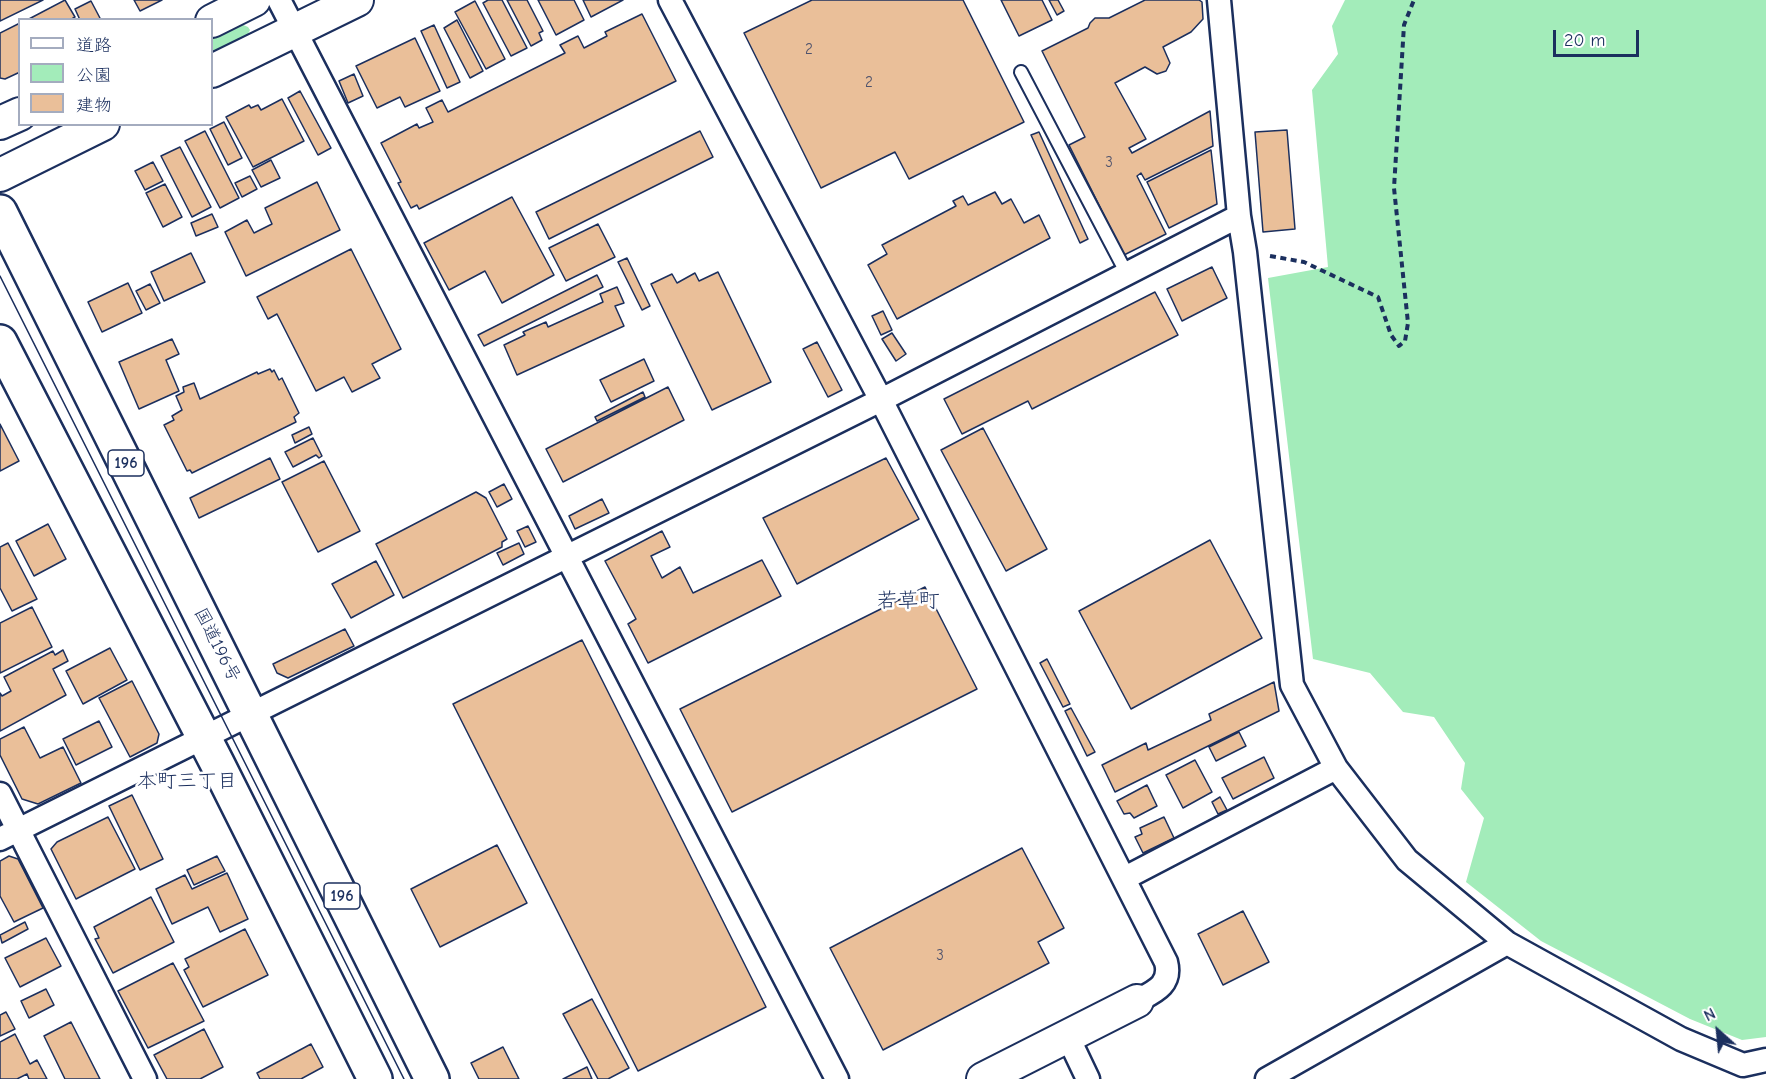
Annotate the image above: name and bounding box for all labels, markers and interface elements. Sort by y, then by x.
legend [18,18,213,126]
scale bar [1556,18,1642,56]
text: 20 m [1564,30,1605,51]
text: 道路 [76,35,112,56]
house number: 2 [805,41,813,59]
text: 公園 [76,65,112,86]
house number: 2 [865,74,873,92]
text: 建物 [76,95,112,116]
house number: 3 [1105,154,1113,172]
road number: 196 [108,450,144,476]
district label: 若草町 [877,588,939,614]
street label: 国道196号 [189,604,245,686]
district label: 本町三丁目 [137,769,237,793]
road number: 196 [324,883,360,909]
house number: 3 [936,947,944,965]
north arrow [1688,1001,1748,1061]
text: N [1701,1005,1719,1025]

